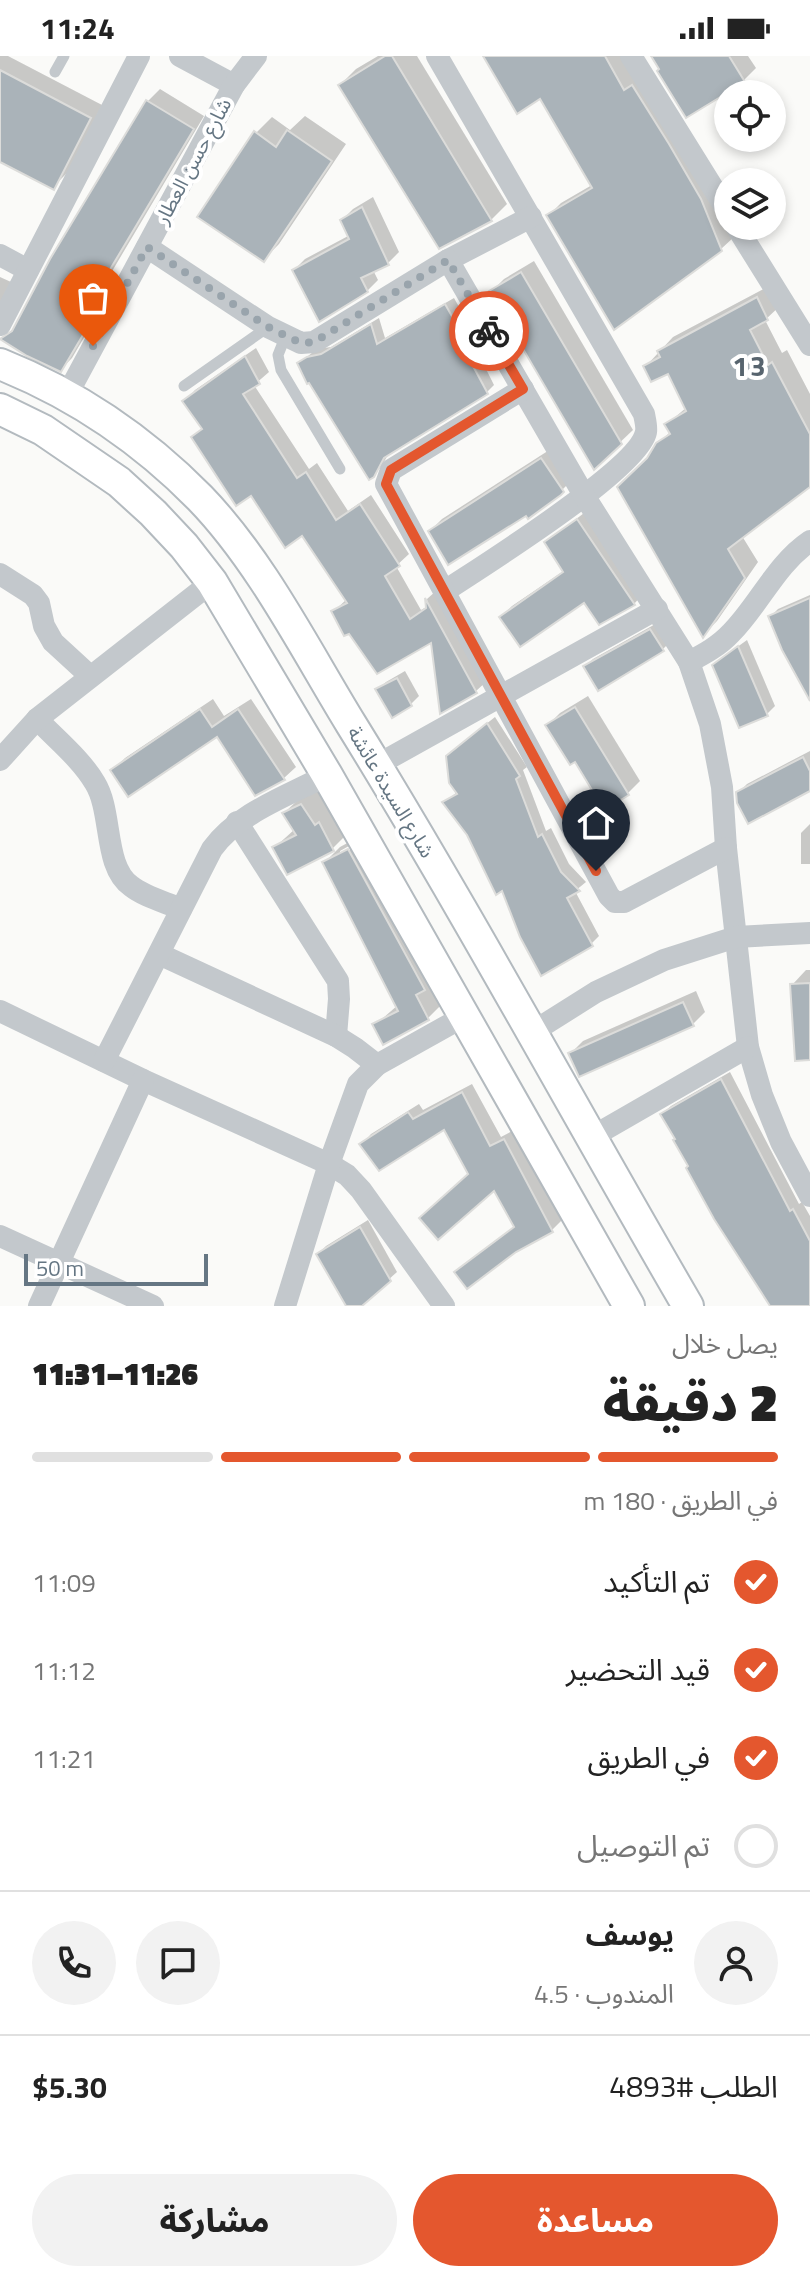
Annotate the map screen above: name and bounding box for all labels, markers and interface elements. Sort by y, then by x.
text: 11:24 [40,5,115,51]
map controls [714,80,786,240]
button: locate [714,80,786,152]
street label: شارع حسن العطار [146,92,239,230]
button: layers [714,168,786,240]
pin [59,264,127,346]
icon: bag [71,276,115,320]
courier [449,291,529,371]
icon: bike [467,309,511,353]
district label: 13 [732,344,768,387]
street label: شارع السيدة عائشة [340,720,443,864]
pin [562,789,630,871]
icon: home [574,801,618,845]
scale bar [24,1250,208,1286]
text: 50 m [36,1251,84,1285]
text: يصل خلال [672,1324,778,1363]
text: 11:26–11:31 [32,1351,198,1397]
text: 2 دقيقة [602,1362,778,1441]
text: في الطريق · 180 m [584,1481,778,1520]
text: تم التأكيد [603,1558,710,1604]
icon: check [734,1560,778,1604]
text: 11:09 [32,1563,96,1602]
text: قيد التحضير [566,1646,710,1692]
icon: check [734,1648,778,1692]
text: 11:12 [32,1651,96,1690]
text: في الطريق [587,1734,710,1780]
icon: check [734,1736,778,1780]
text: 11:21 [32,1739,96,1778]
text: تم التوصيل [577,1822,710,1868]
text: يوسف [586,1911,674,1957]
button: phone [32,1921,116,2005]
button: chat [136,1921,220,2005]
button: person [694,1921,778,2005]
text: المندوب · 4.5 [534,1974,674,2013]
text: الطلب #4893 [609,2063,778,2109]
text: $5.30 [32,2064,107,2110]
button: مشاركة [32,2174,397,2266]
button: مساعدة [413,2174,778,2266]

